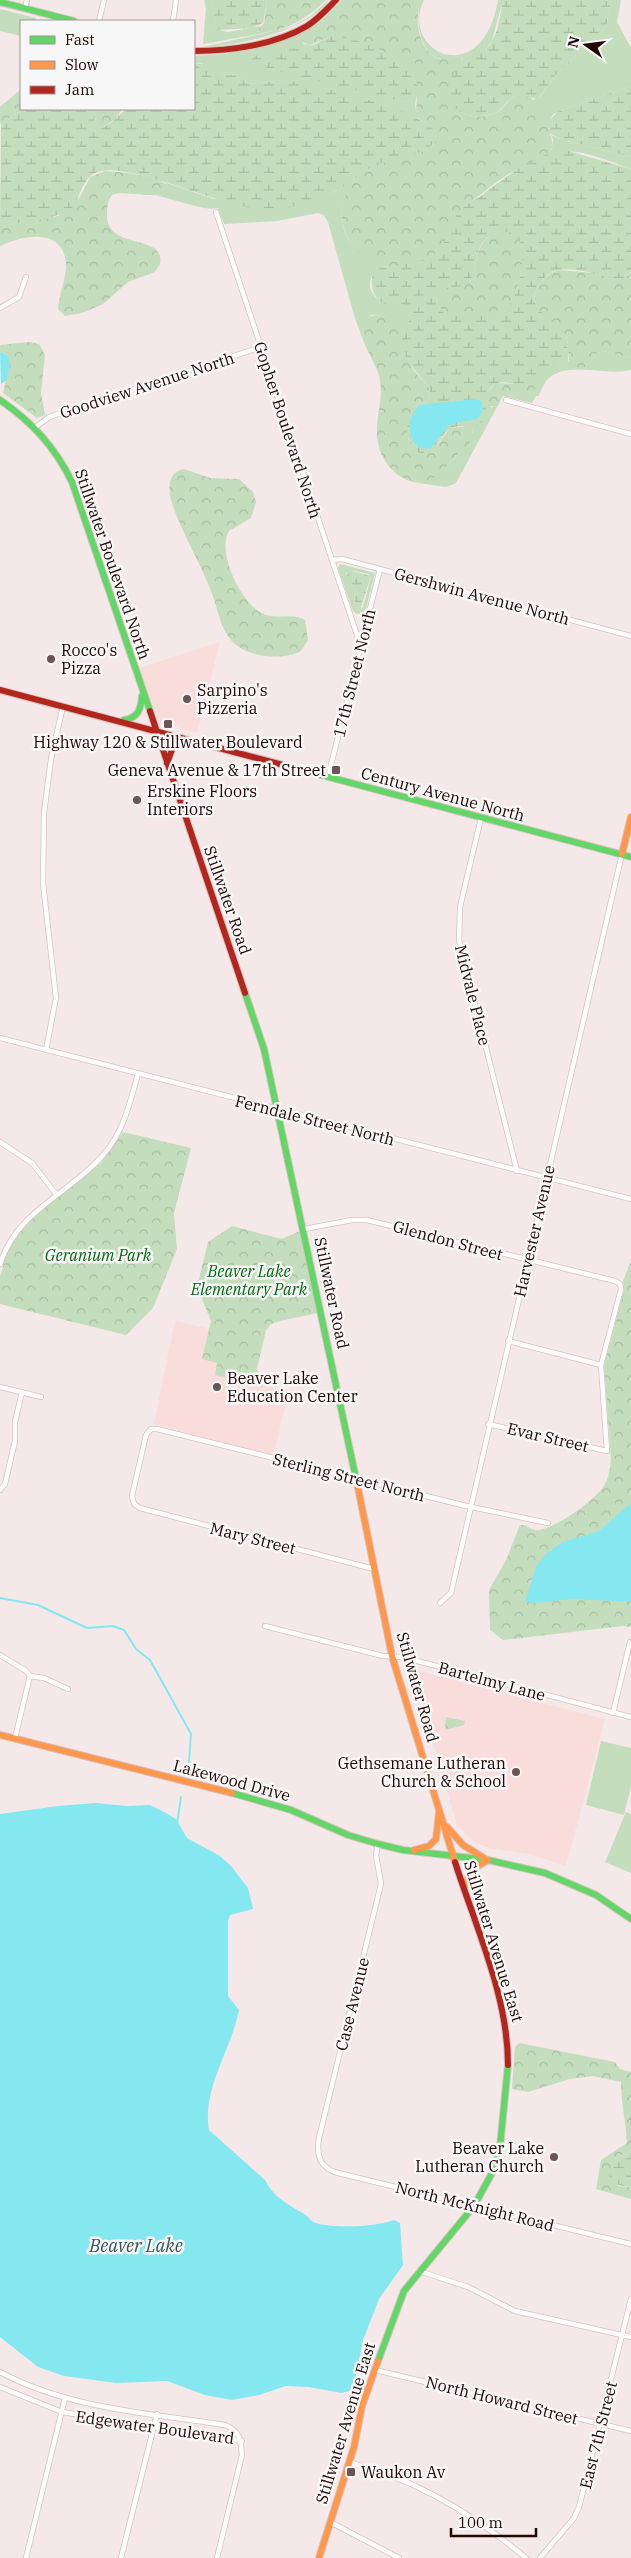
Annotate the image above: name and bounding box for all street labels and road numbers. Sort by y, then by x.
street label: Gopher Boulevard North [250,339,326,521]
street label: Goodview Avenue North [57,347,237,423]
street label: Stillwater Boulevard North [71,466,155,662]
street label: Gershwin Avenue North [392,563,572,629]
street label: 17th Street North [328,607,380,739]
street label: Century Avenue North [359,763,527,825]
street label: Stillwater Road [200,843,256,957]
street label: Midvale Place [451,943,495,1047]
street label: Ferndale Street North [233,1090,397,1150]
street label: Harvester Avenue [509,1163,559,1299]
street label: Glendon Street [391,1216,505,1264]
street label: Stillwater Road [310,1235,354,1351]
street label: Evar Street [505,1418,591,1456]
street label: Sterling Street North [271,1448,427,1506]
street label: Mary Street [208,1518,298,1558]
street label: Stillwater Road [393,1630,443,1745]
street label: Bartelmy Lane [436,1657,548,1705]
street label: Lakewood Drive [171,1755,293,1805]
street label: Stillwater Avenue East [460,1858,528,2025]
street label: Case Avenue [331,1955,373,2053]
street label: North McKnight Road [394,2177,557,2235]
street label: Stillwater Avenue East [311,2339,379,2506]
street label: North Howard Street [424,2371,580,2429]
street label: East 7th Street [575,2379,621,2491]
street label: Edgewater Boulevard [74,2406,236,2448]

